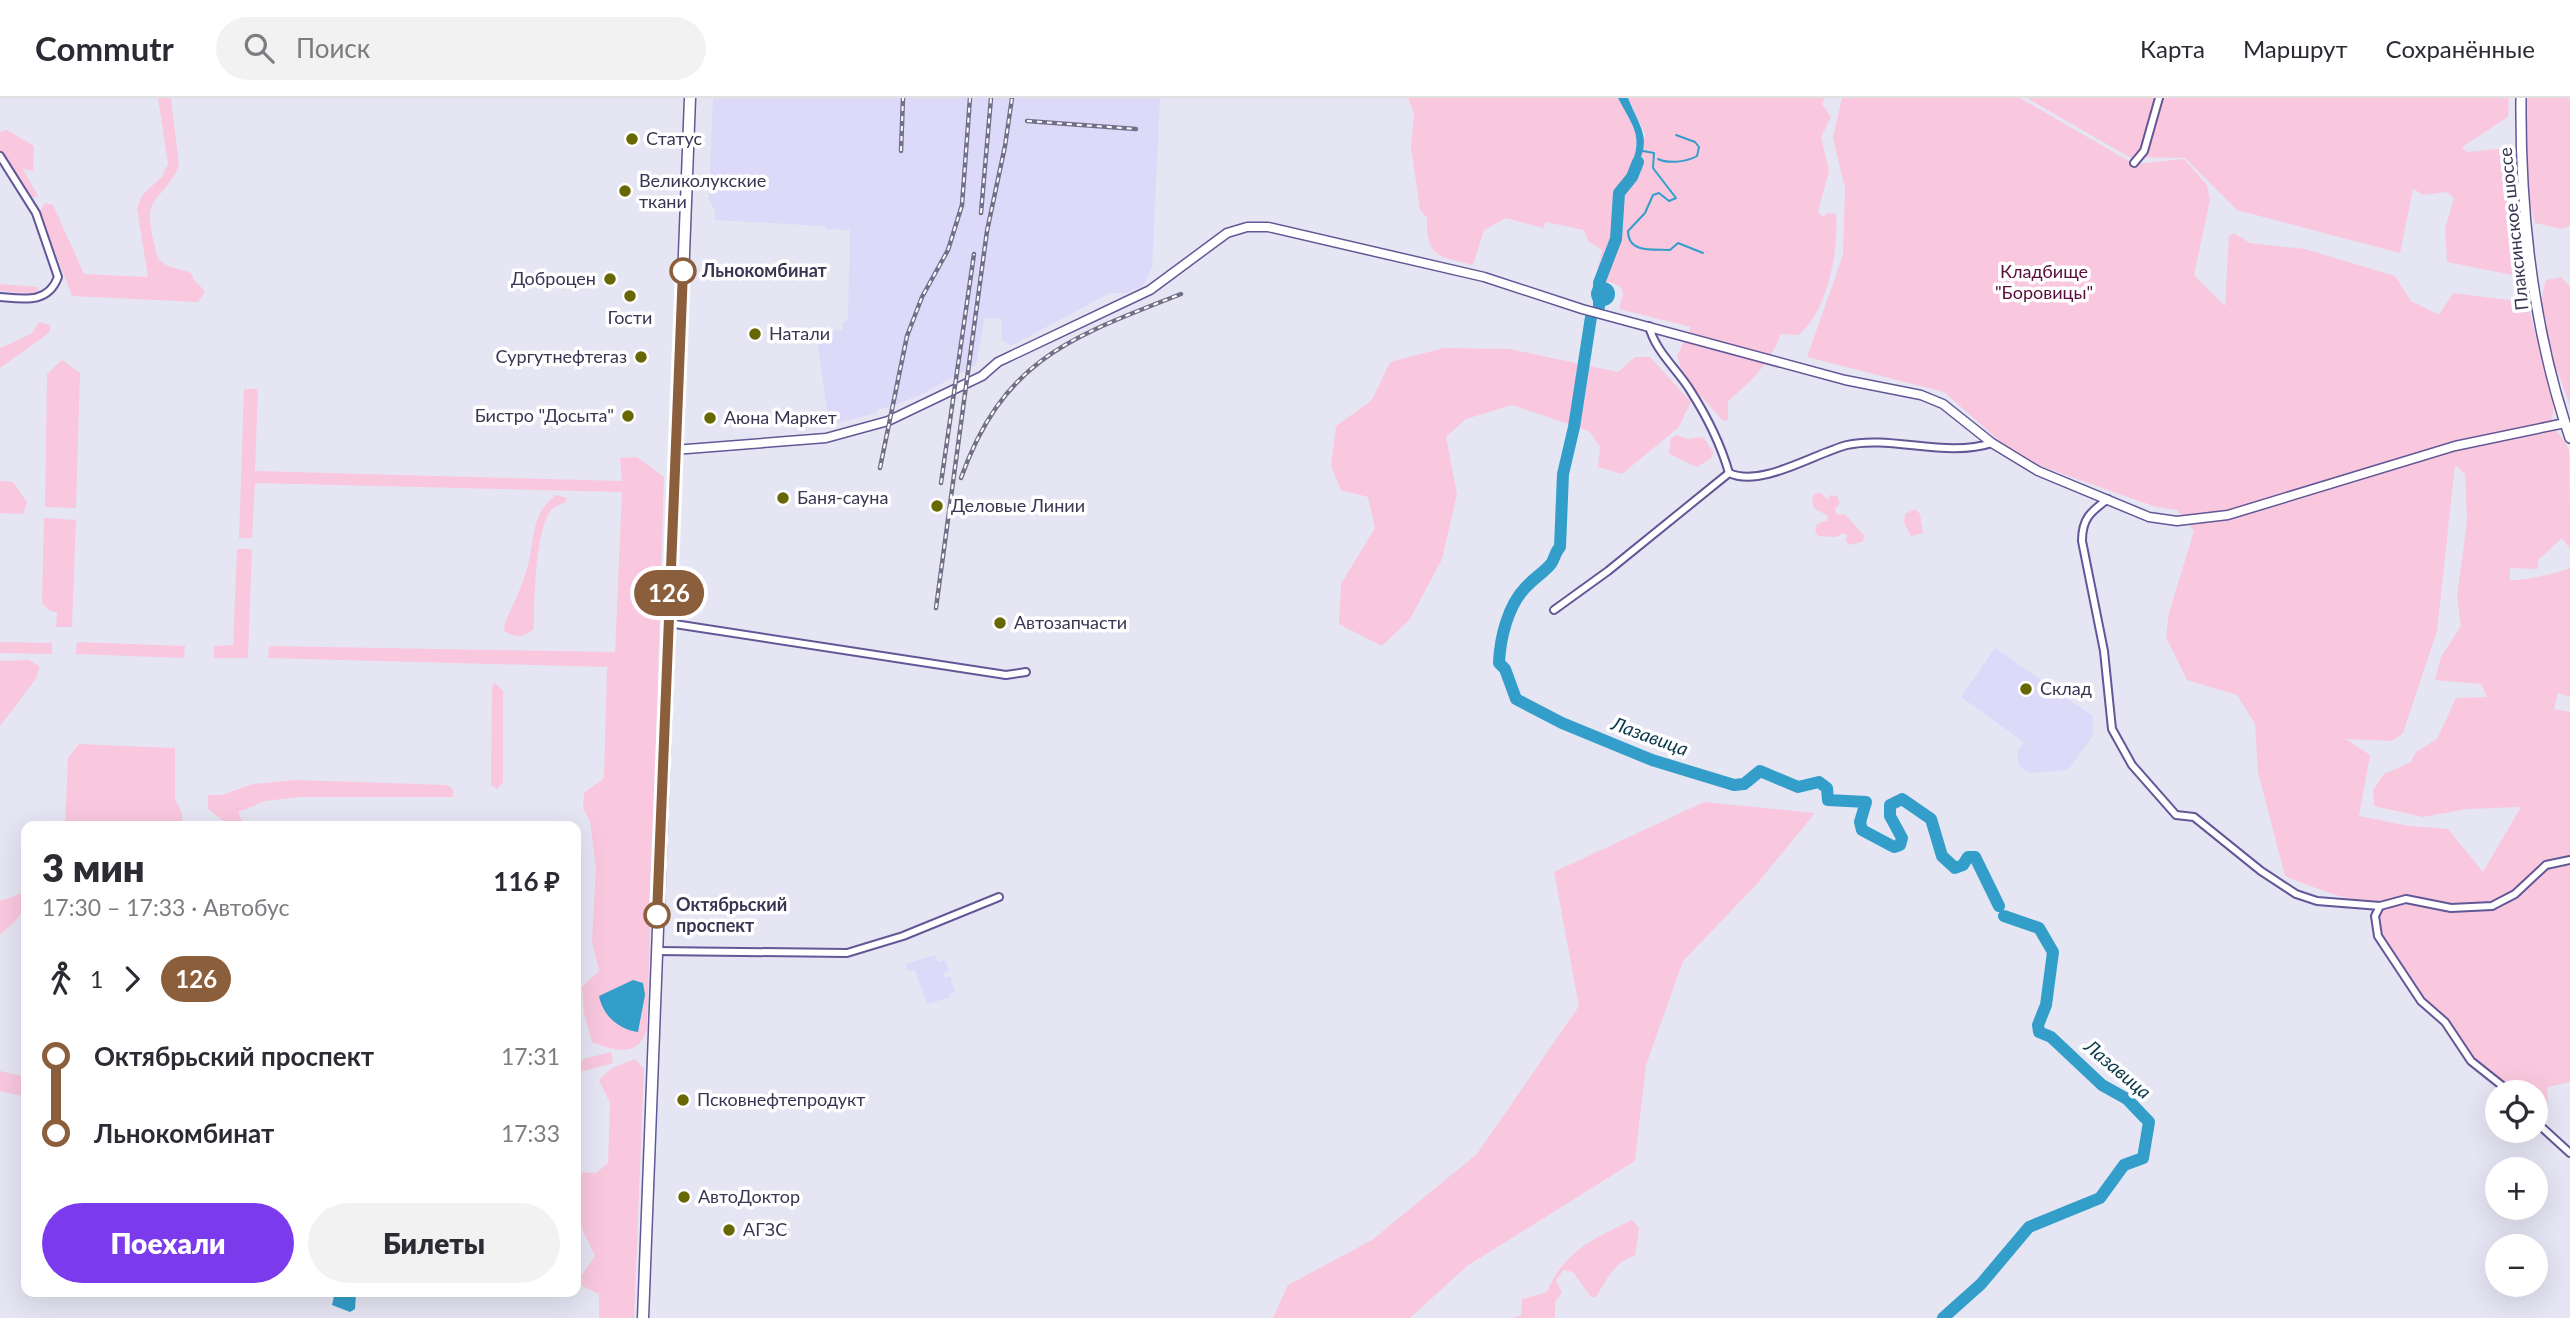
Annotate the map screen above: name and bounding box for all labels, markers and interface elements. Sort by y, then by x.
search box [216,17,706,80]
text: Commutr [35,28,174,68]
icon: search [240,29,278,67]
text: Поиск [296,32,370,64]
text: Карта [2140,34,2205,63]
text: Маршрут [2243,34,2348,63]
text: Сохранённые [2386,34,2535,63]
place label: Статус [646,127,703,149]
marker: Статус [624,131,640,147]
street label: Плаксинское шоссе [2494,146,2533,312]
place label: Великолукские ткани [639,169,766,212]
marker: Великолукские ткани [617,183,633,199]
marker: Льнокомбинат [670,258,696,284]
place label: Льнокомбинат [701,259,828,281]
park label: Кладбище "Боровицы" [1995,260,2093,303]
place label: Доброцен [511,267,596,289]
marker: Доброцен [602,271,618,287]
marker: Гости [622,288,638,304]
place label: Гости [608,306,652,328]
place label: Натали [769,322,830,344]
marker: Натали [747,326,763,342]
place label: Сургутнефтегаз [496,345,627,367]
marker: Сургутнефтегаз [633,349,649,365]
place label: Бистро "Досыта" [475,404,614,426]
place label: Аюна Маркет [724,406,837,428]
marker: Бистро "Досыта" [620,408,636,424]
marker: Аюна Маркет [702,410,718,426]
place label: Баня-сауна [797,486,888,508]
marker: Баня-сауна [775,490,791,506]
place label: Деловые Линии [951,494,1085,516]
marker: Деловые Линии [929,498,945,514]
line badge: 126 [629,570,709,616]
text: 126 [648,578,690,607]
place label: Автозапчасти [1014,611,1127,633]
marker: Автозапчасти [992,615,1008,631]
place label: Склад [2040,677,2092,699]
marker: Склад [2018,681,2034,697]
water label: Лазавица [1608,711,1692,760]
text: 3 мин [42,844,145,890]
text: 116 ₽ [493,865,560,897]
text: 17:30 – 17:33 · Автобус [42,893,290,921]
place label: Октябрьский проспект [676,893,787,936]
marker: Октябрьский проспект [644,902,670,928]
icon: walk [42,960,80,998]
icon: forward [113,960,151,998]
text: 126 [175,964,217,993]
text: 1 [90,965,103,993]
water label: Лазавица [2080,1034,2156,1103]
text: Октябрьский проспект [94,1040,374,1072]
text: 17:31 [501,1042,560,1070]
map controls [2485,1080,2548,1297]
button: locate [2485,1080,2548,1143]
place label: Псковнефтепродукт [697,1088,865,1110]
marker: Псковнефтепродукт [675,1092,691,1108]
text: Льнокомбинат [94,1117,274,1149]
text: 17:33 [501,1119,560,1147]
button: + [2485,1157,2548,1220]
place label: АвтоДоктор [698,1185,800,1207]
marker: АвтоДоктор [676,1189,692,1205]
button: Поехали [42,1203,294,1283]
button: Билеты [308,1203,560,1283]
place label: АГЗС [743,1218,787,1240]
marker: АГЗС [721,1222,737,1238]
button: − [2485,1234,2548,1297]

